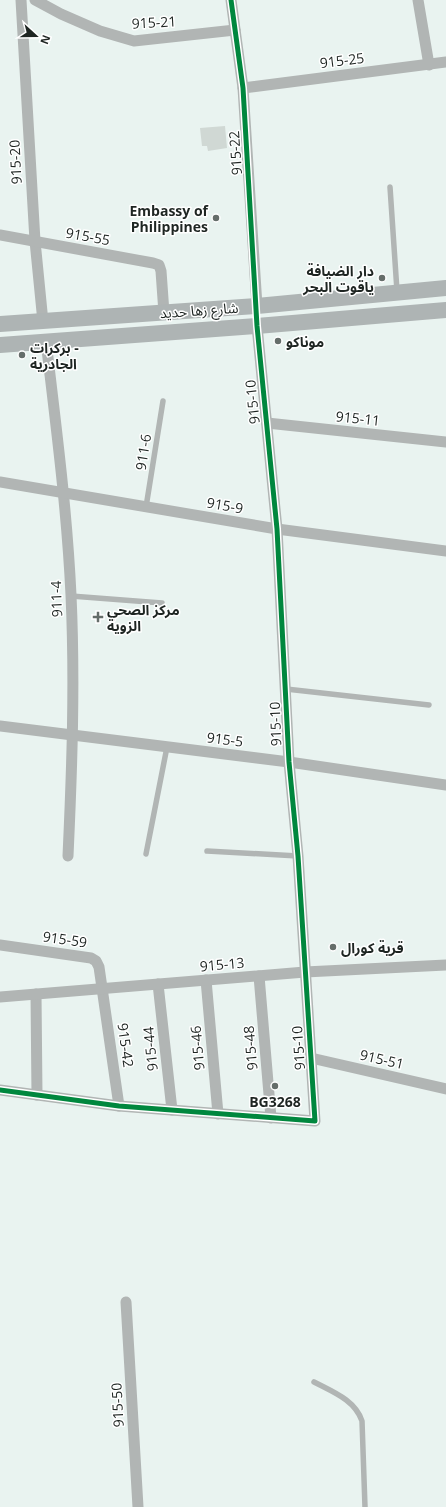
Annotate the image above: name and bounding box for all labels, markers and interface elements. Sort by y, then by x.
street label: 915-21 [131,11,177,33]
north arrow [16,16,56,56]
text: N [37,33,54,47]
street label: 915-25 [319,48,365,72]
street label: 915-22 [224,130,246,176]
street label: 915-20 [4,139,26,185]
place label: Embassy of Philippines [129,201,210,236]
marker: Embassy of Philippines [211,213,221,223]
street label: 915-55 [64,223,112,249]
place label: دار الضيافة ياقوت البحر [302,261,374,296]
marker: دار الضيافة ياقوت البحر [377,273,387,283]
street label: شارع زها حديد [159,298,239,324]
place label: موناكو [286,332,324,351]
marker: موناكو [273,336,283,346]
place label: بركرات - الجادرية [30,338,79,373]
marker: بركرات - الجادرية [17,350,27,360]
street label: 915-10 [240,379,264,425]
street label: 915-11 [335,406,381,430]
street label: 911-6 [131,432,155,472]
street label: 915-9 [205,492,245,518]
street label: 911-4 [46,580,66,618]
place label: مركز الصحي الزوية [107,600,180,635]
marker: مركز الصحي الزوية [92,611,104,623]
street label: 915-10 [265,701,285,747]
street label: 915-5 [206,727,244,751]
street label: 915-59 [42,926,88,952]
place label: قرية كورال [341,938,404,957]
marker: قرية كورال [328,942,338,952]
street label: 915-13 [199,953,245,975]
street label: 915-42 [113,1022,139,1068]
street label: 915-46 [186,1025,208,1071]
street label: 915-48 [239,1025,261,1071]
street label: 915-10 [287,1025,309,1071]
street label: 915-44 [138,1026,162,1072]
street label: 915-51 [358,1045,406,1073]
marker: BG3268 [270,1081,280,1091]
place label: BG3268 [249,1092,301,1111]
street label: 915-50 [106,1382,128,1428]

